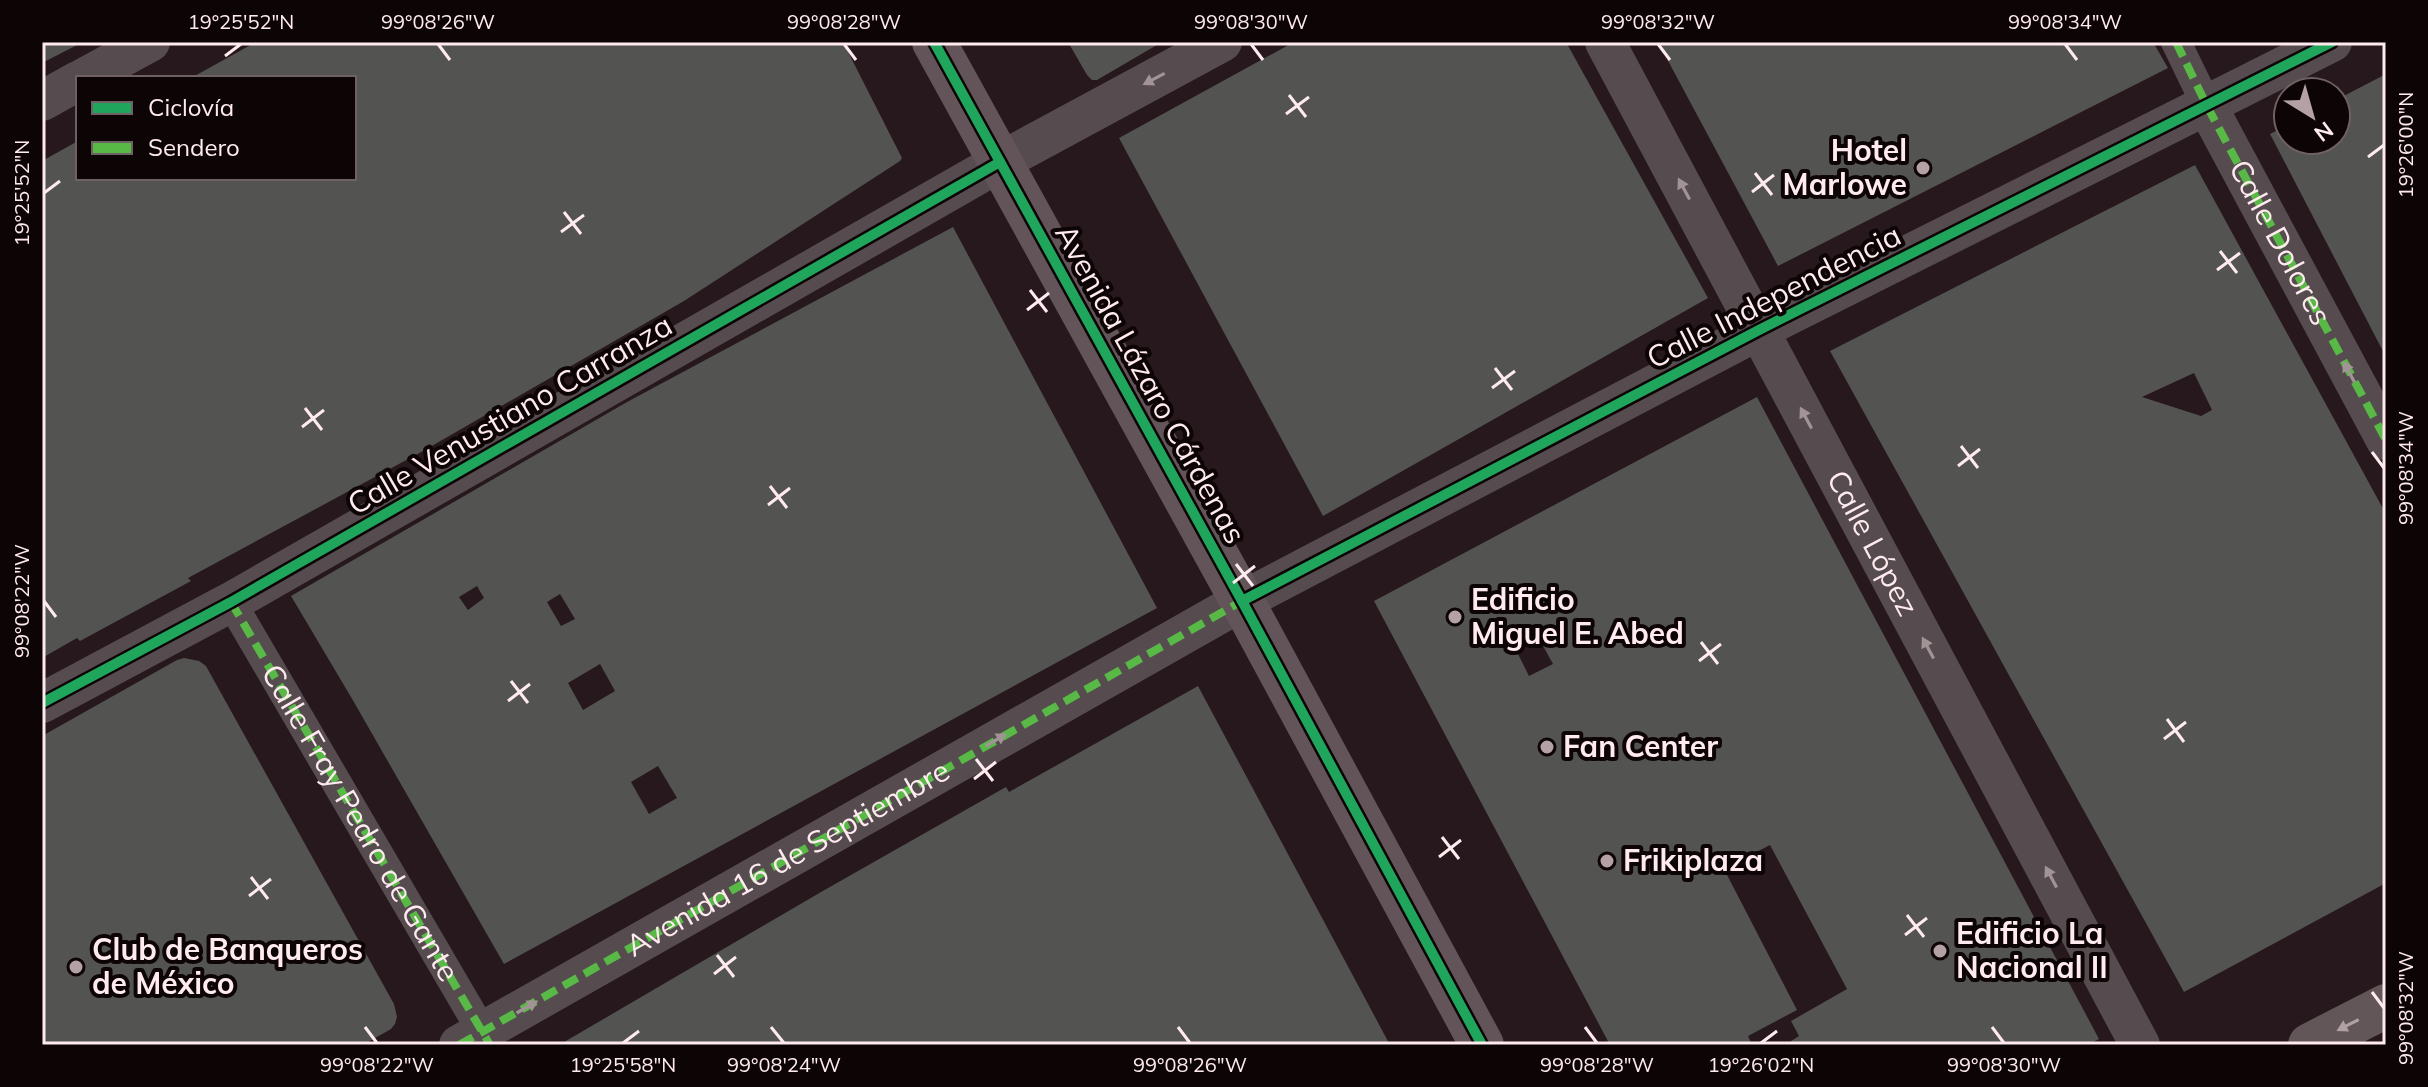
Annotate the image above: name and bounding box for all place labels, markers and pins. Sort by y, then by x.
place label: Hotel Marlowe [1783,131,1907,203]
marker: Hotel Marlowe [1914,159,1932,177]
place label: Edificio Miguel E. Abed [1471,580,1684,652]
marker: Edificio Miguel E. Abed [1446,608,1464,626]
place label: Fan Center [1563,727,1718,765]
marker: Fan Center [1538,738,1556,756]
place label: Frikiplaza [1623,841,1763,879]
marker: Frikiplaza [1598,852,1616,870]
place label: Edificio La Nacional II [1956,914,2108,986]
place label: Club de Banqueros de México [92,930,363,1002]
marker: Edificio La Nacional II [1931,942,1949,960]
marker: Club de Banqueros de México [67,958,85,976]

